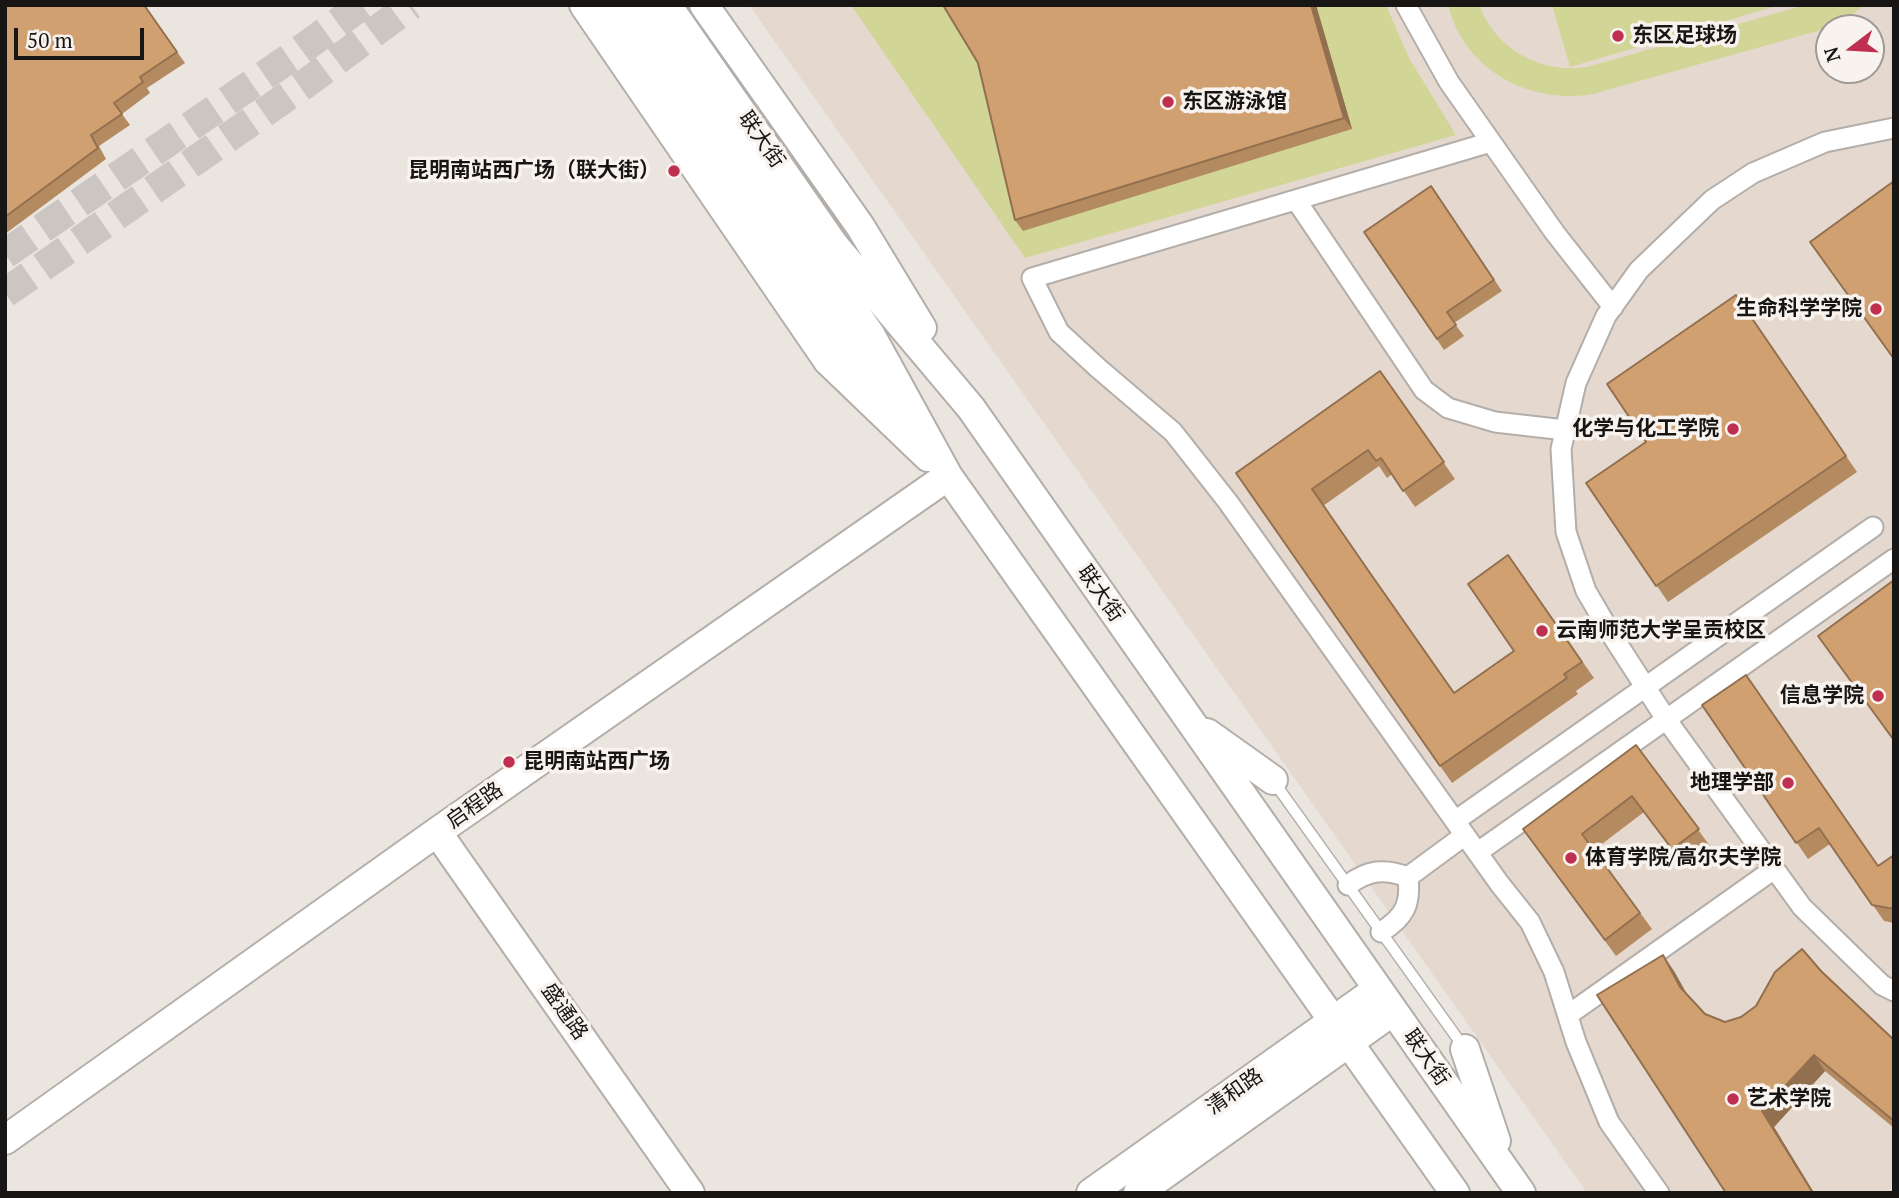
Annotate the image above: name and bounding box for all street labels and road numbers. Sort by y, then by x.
street label: 联大街 [733,107,789,173]
street label: 联大街 [1072,561,1128,627]
street label: 启程路 [442,778,508,834]
street label: 盛通路 [536,979,592,1045]
street label: 联大街 [1398,1025,1454,1091]
street label: 清和路 [1202,1064,1268,1120]

